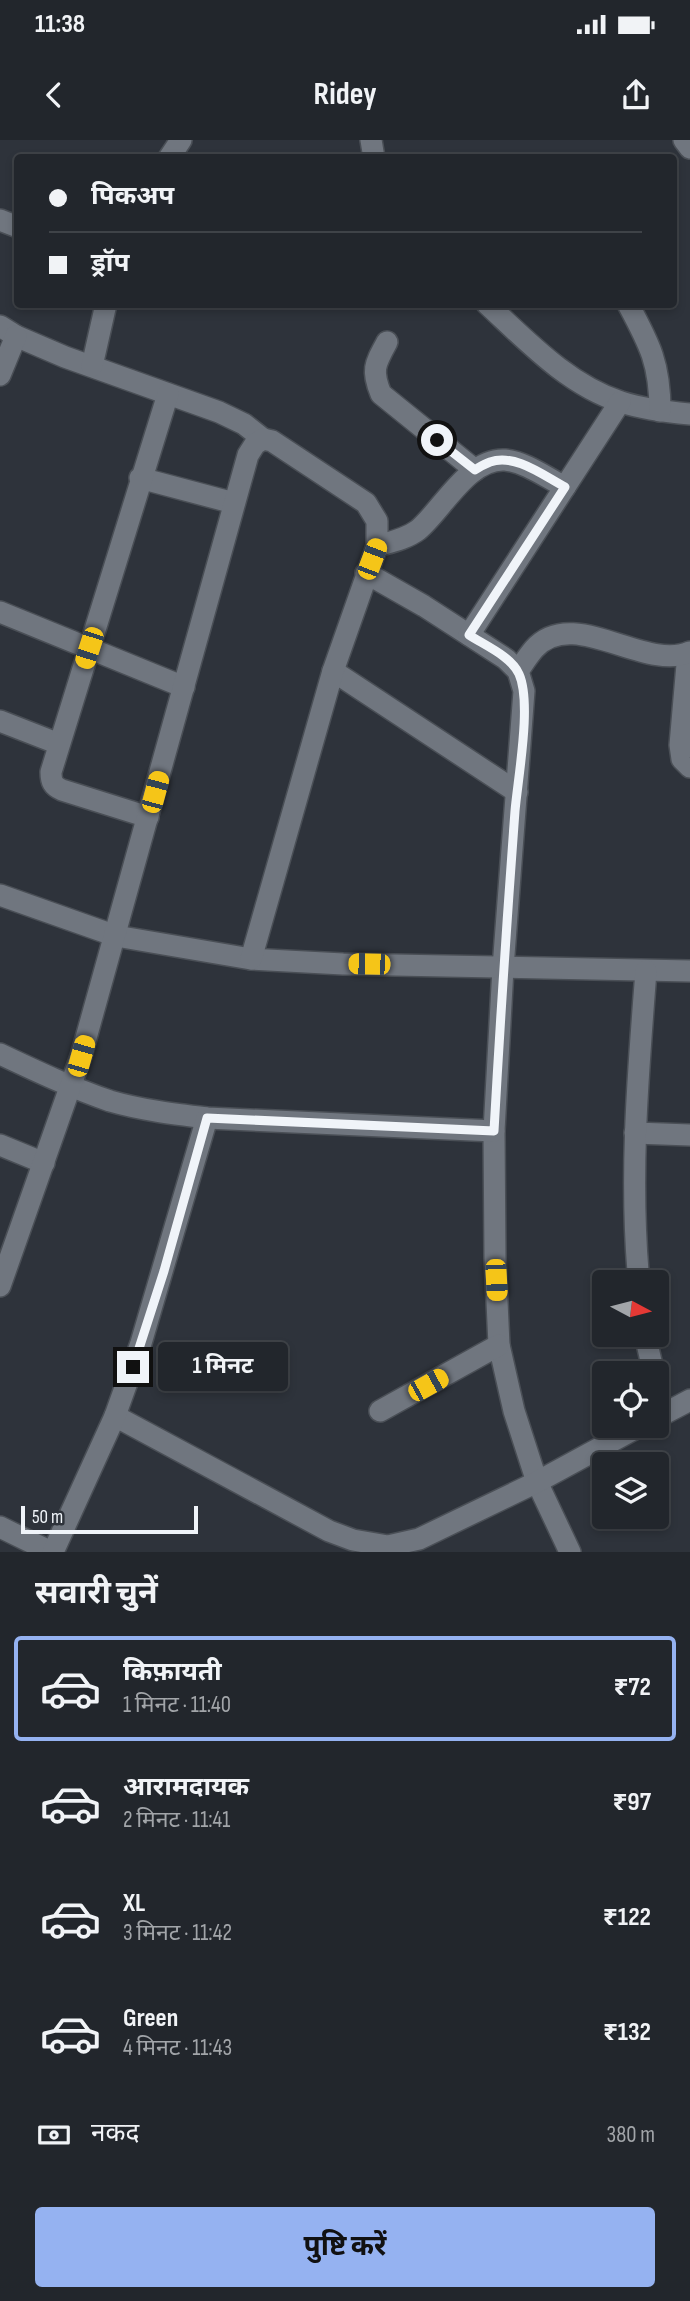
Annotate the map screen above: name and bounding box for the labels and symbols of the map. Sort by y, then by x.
route start [421,424,453,456]
car [355,536,390,582]
car [73,625,106,671]
car [140,769,171,815]
car [348,953,391,975]
car [66,1033,97,1079]
car [485,1258,508,1302]
north arrow [592,1270,668,1348]
callout: 1 मिनट [158,1342,287,1392]
route end [117,1351,149,1383]
car [405,1366,452,1404]
scale bar [21,1503,198,1535]

